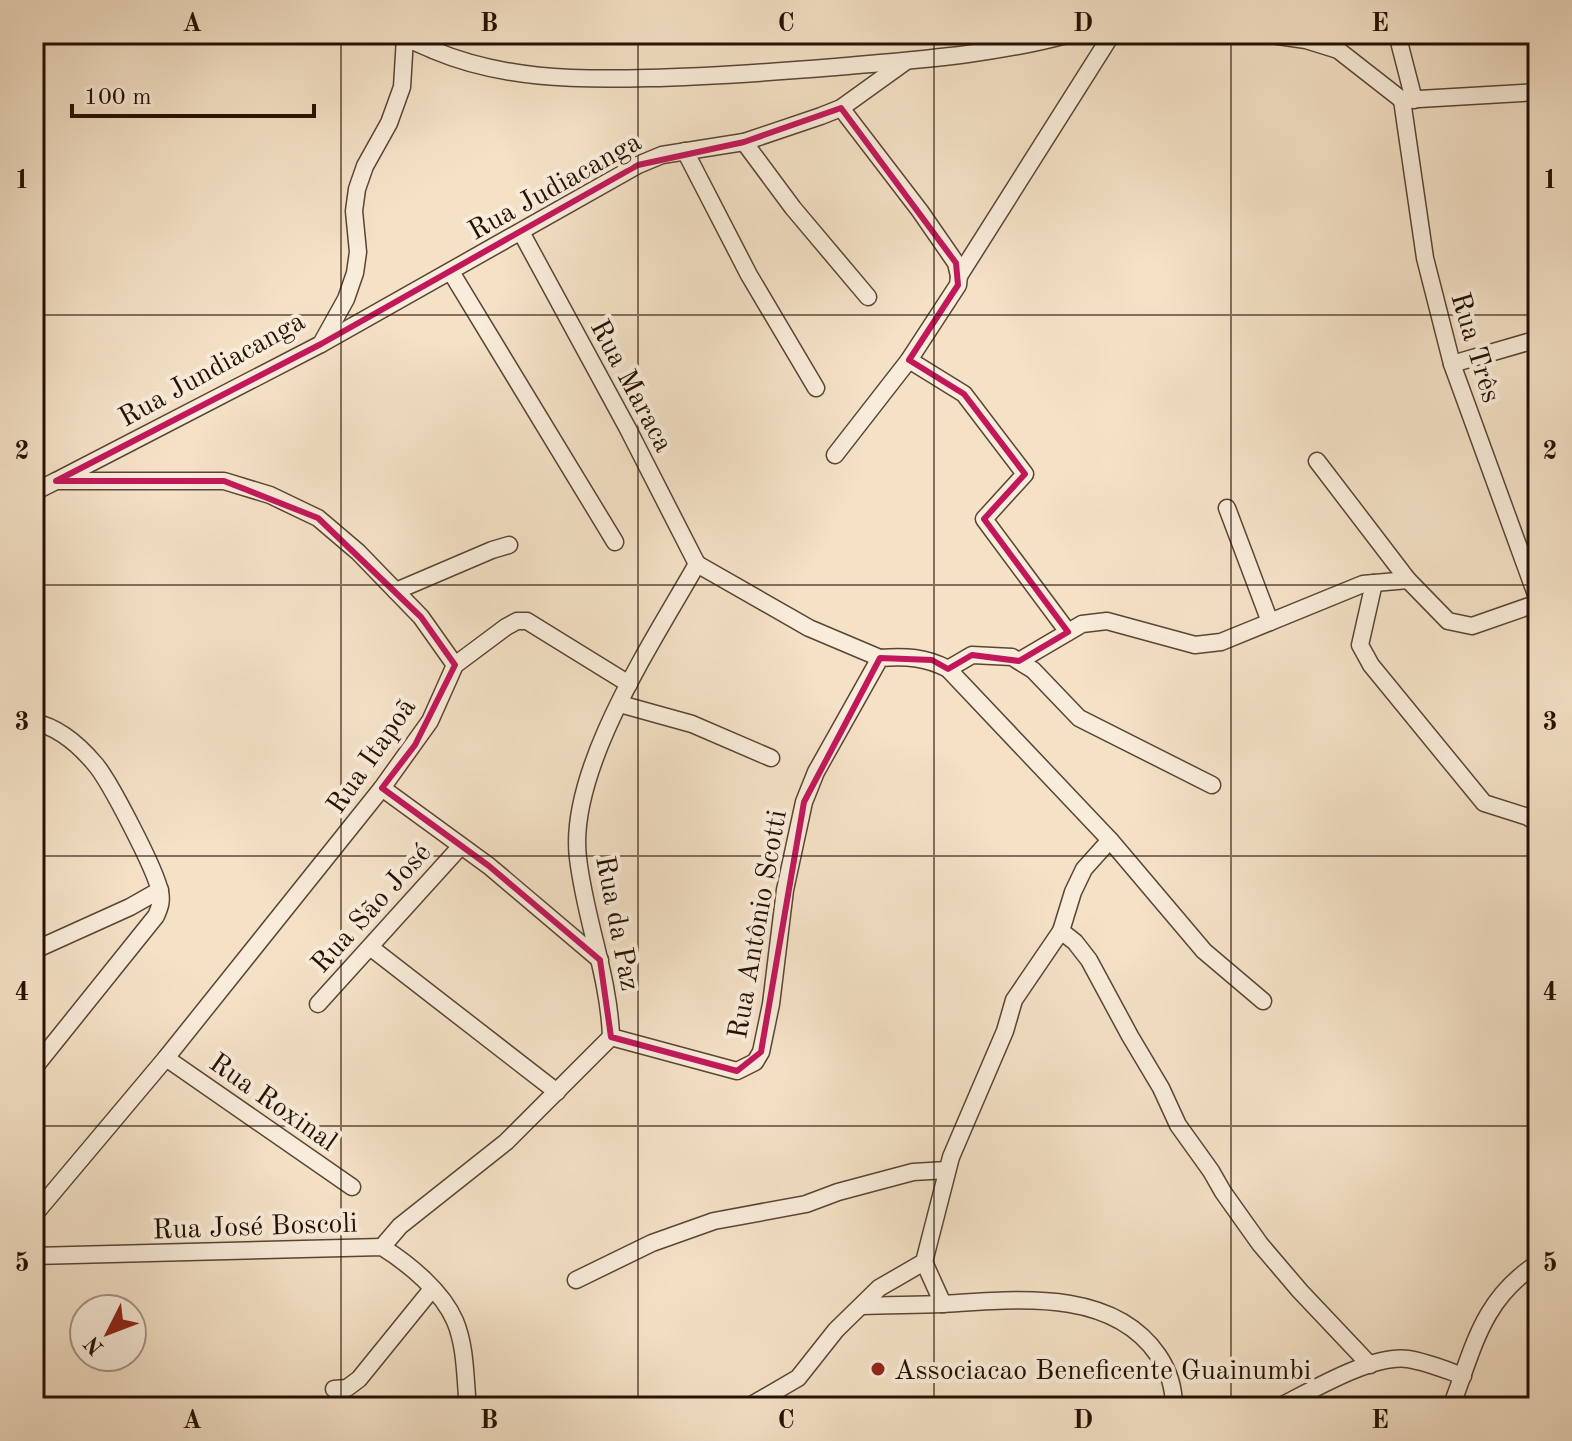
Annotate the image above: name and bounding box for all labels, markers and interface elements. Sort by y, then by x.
text: A [182,11,202,37]
text: B [480,11,498,37]
text: C [777,11,795,37]
text: D [1073,11,1093,37]
text: E [1371,11,1389,37]
scale bar [72,68,314,118]
text: 100 m [84,86,152,110]
street label: Rua Judiacanga [464,129,647,247]
text: 1 [14,168,30,194]
text: 1 [1542,168,1558,194]
street label: Rua Três [1444,290,1504,406]
street label: Rua Jundiacanga [115,308,310,433]
street label: Rua Maraca [584,316,677,457]
text: 2 [14,439,30,465]
text: 2 [1542,439,1558,465]
street label: Rua Itapoã [323,694,422,819]
text: 3 [14,710,30,736]
text: 3 [1542,710,1558,736]
street label: Rua Antônio Scotti [725,808,793,1041]
street label: Rua São José [307,839,437,979]
street label: Rua da Paz [589,854,643,993]
text: 4 [14,980,30,1006]
text: 4 [1542,980,1558,1006]
street label: Rua Roxinal [203,1049,341,1158]
street label: Rua José Boscoli [152,1210,358,1246]
text: 5 [14,1251,30,1277]
text: 5 [1542,1251,1558,1277]
north arrow [68,1293,148,1373]
text: N [81,1331,108,1359]
place label: Associacao Beneficente Guainumbi [894,1358,1311,1386]
marker: Associacao Beneficente Guainumbi [869,1360,887,1378]
text: A [182,1408,202,1434]
text: B [480,1408,498,1434]
text: C [777,1408,795,1434]
text: D [1073,1408,1093,1434]
text: E [1371,1408,1389,1434]

